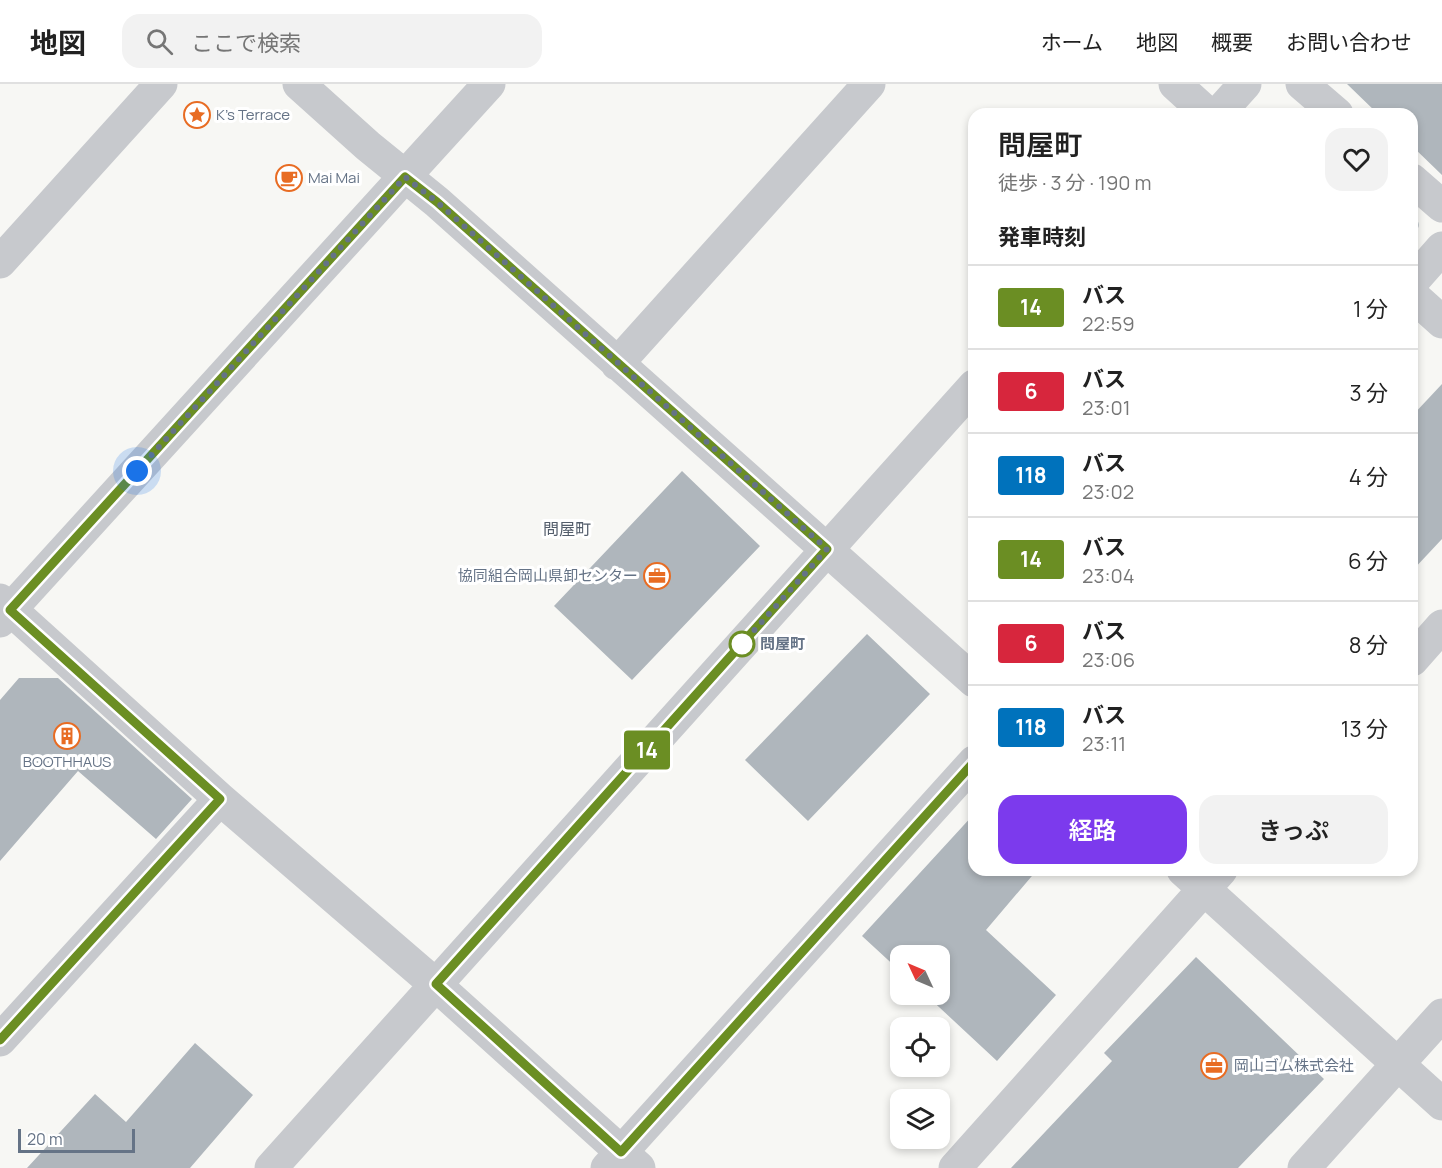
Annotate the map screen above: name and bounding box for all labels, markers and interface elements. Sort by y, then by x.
search box [122,14,542,68]
text: 地図 [30,23,86,61]
icon: search [143,25,176,58]
text: ここで検索 [191,28,301,58]
text: ホーム [1041,28,1103,56]
text: 地図 [1136,28,1178,56]
text: 概要 [1211,28,1253,56]
text: お問い合わせ [1286,28,1412,56]
place icon: K's Terrace [182,100,212,130]
place label: K's Terrace [216,104,290,125]
text: 問屋町 [998,125,1082,163]
button: heart [1325,128,1388,191]
cafe icon: Mai Mai [274,163,304,193]
place label: Mai Mai [308,167,360,188]
text: 徒歩 · 3 分 · 190 m [998,169,1152,196]
text: 発車時刻 [998,222,1086,252]
text: バス [1082,280,1126,310]
text: 14 [1020,293,1042,321]
text: 1 分 [1353,294,1388,324]
text: 22:59 [1082,310,1135,337]
text: バス [1082,364,1126,394]
text: 6 [1024,377,1038,405]
text: 3 分 [1349,378,1388,408]
text: 23:01 [1082,394,1130,421]
text: バス [1082,448,1126,478]
your location [122,456,152,486]
text: 118 [1015,461,1047,489]
text: 4 分 [1349,462,1388,492]
text: 23:02 [1082,478,1134,505]
district label: 問屋町 [543,518,591,540]
text: バス [1082,532,1126,562]
text: 14 [1020,545,1042,573]
text: 6 分 [1348,546,1388,576]
office icon: 協同組合岡山県卸センター [642,561,672,591]
text: 23:04 [1082,562,1134,589]
place label: 協同組合岡山県卸センター [458,565,638,586]
text: バス [1082,616,1126,646]
text: 6 [1024,629,1038,657]
text: 8 分 [1349,630,1388,660]
marker: 問屋町 [729,631,755,657]
place label: 問屋町 [760,633,805,654]
text: 23:06 [1082,646,1135,673]
text: バス [1082,700,1126,730]
text: 118 [1015,713,1047,741]
text: 13 分 [1341,714,1388,744]
building icon: BOOTHHAUS [52,721,82,751]
line badge: 14 [620,730,674,770]
text: 23:11 [1082,730,1126,757]
text: 14 [636,736,658,764]
place label: BOOTHHAUS [23,751,111,772]
button: 経路 [998,795,1187,864]
button: きっぷ [1199,795,1388,864]
north arrow [890,945,950,1005]
map controls [890,945,950,1149]
button: locate [890,1017,950,1077]
office icon: 岡山ゴム株式会社 [1199,1051,1229,1081]
place label: 岡山ゴム株式会社 [1234,1055,1354,1076]
button: layers [890,1089,950,1149]
scale bar [18,1126,135,1154]
text: 20 m [27,1128,63,1150]

